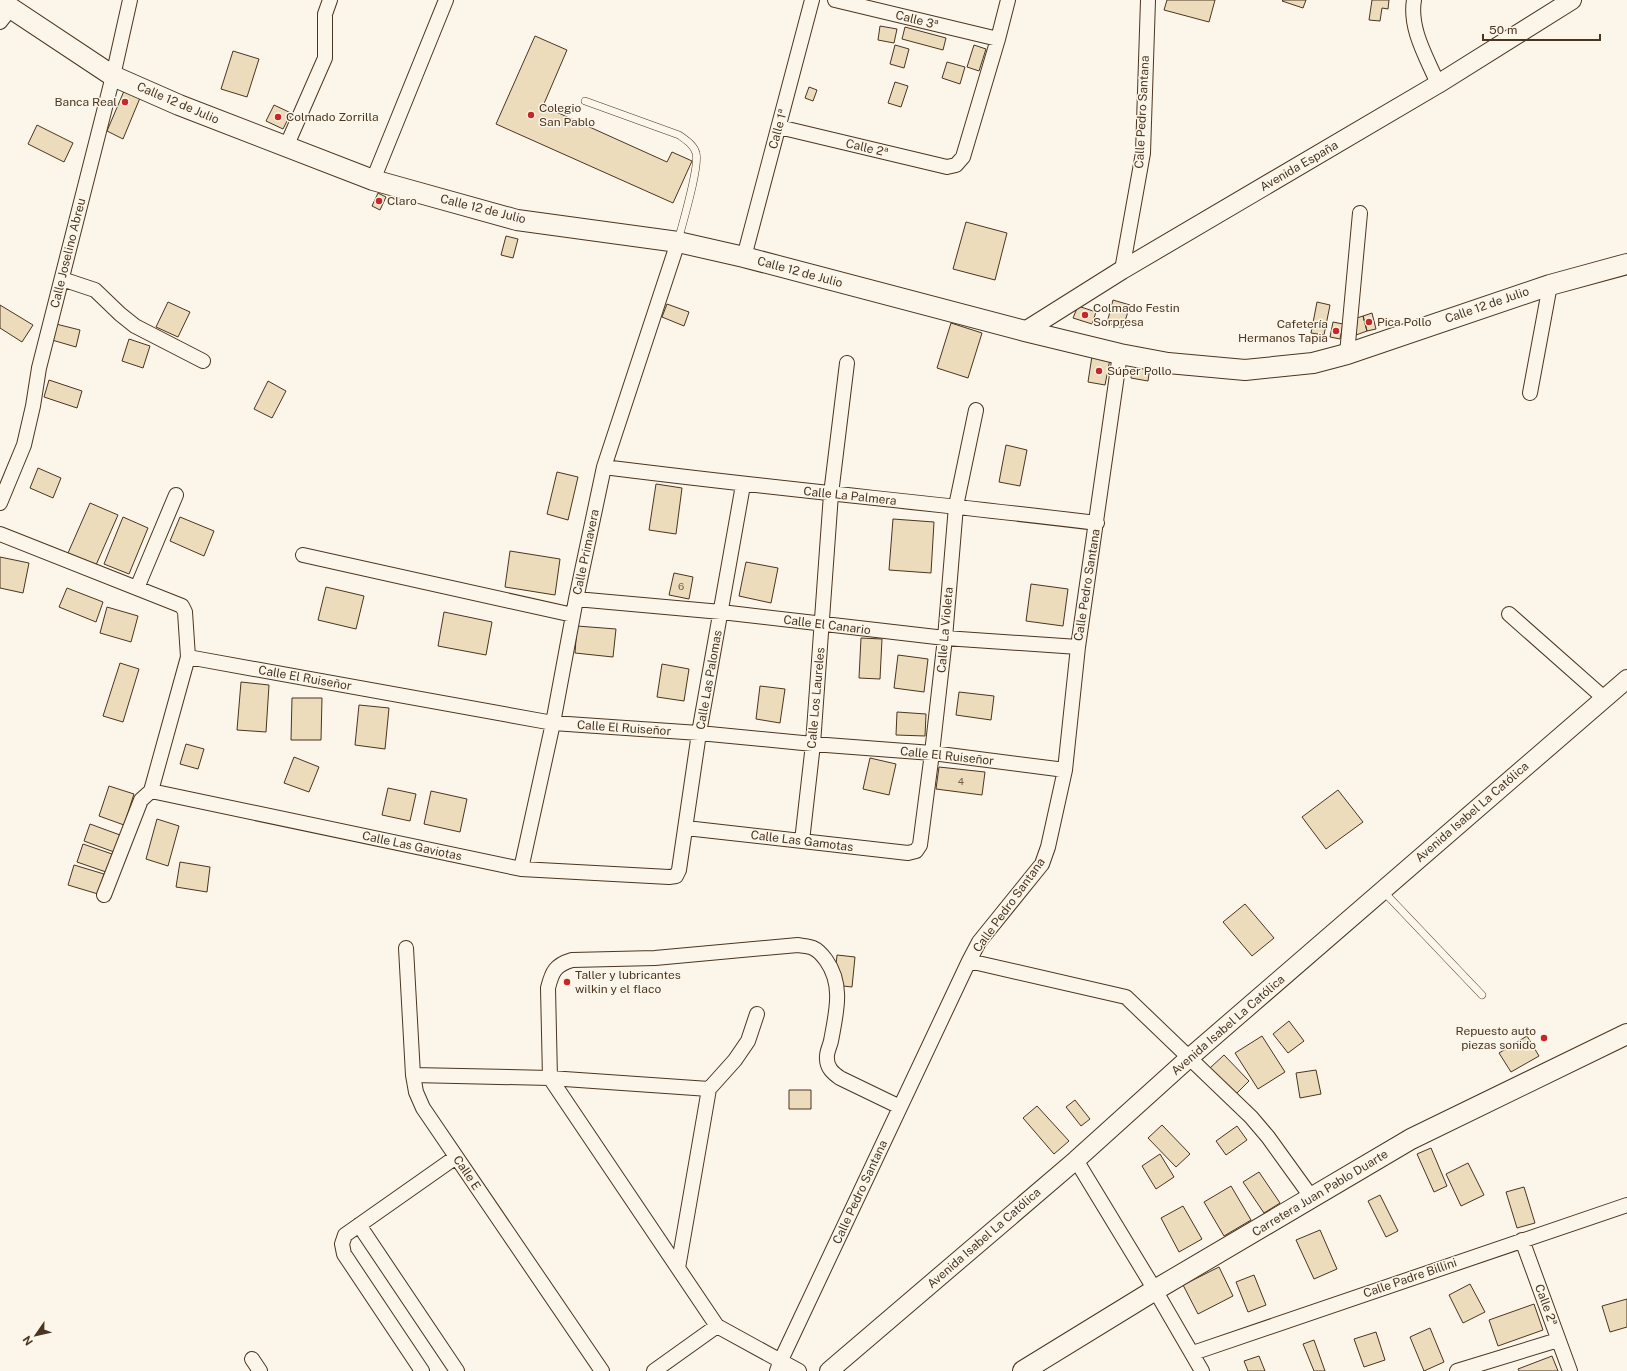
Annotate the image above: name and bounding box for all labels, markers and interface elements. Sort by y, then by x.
street label: Calle 3ª [894,8,940,32]
scale bar [1483,16,1600,42]
text: 50 m [1489,23,1517,37]
street label: Calle Pedro Santana [1132,55,1152,169]
street label: Calle 12 de Julio [135,79,221,127]
place label: Banca Real [54,95,117,109]
marker: Banca Real [120,97,130,107]
place label: Colegio San Pablo [539,101,595,129]
street label: Calle 1ª [766,107,790,151]
place label: Colmado Zorrilla [286,110,379,124]
marker: Colegio San Pablo [526,110,536,120]
marker: Colmado Zorrilla [273,112,283,122]
street label: Calle 2ª [844,136,890,160]
street label: Avenida España [1257,138,1341,194]
street label: Calle 12 de Julio [439,192,528,226]
place label: Claro [387,194,417,208]
marker: Claro [374,196,384,206]
street label: Calle Joselino Abreu [48,197,88,309]
street label: Calle 12 de Julio [756,254,844,290]
street label: Calle 12 de Julio [1443,284,1531,326]
place label: Colmado Festin Sorpresa [1093,301,1180,329]
marker: Colmado Festin Sorpresa [1080,310,1090,320]
place label: Pica Pollo [1377,315,1432,329]
place label: Cafetería Hermanos Tapia [1238,317,1328,345]
marker: Pica Pollo [1364,317,1374,327]
marker: Cafetería Hermanos Tapia [1331,326,1341,336]
place label: Súper Pollo [1107,364,1172,378]
marker: Súper Pollo [1094,366,1104,376]
street label: Calle La Palmera [803,484,897,508]
street label: Calle Primavera [570,508,602,596]
street label: Calle Pedro Santana [1071,528,1103,642]
house number: 6 [678,580,684,592]
street label: Calle La Violeta [934,586,956,674]
street label: Calle El Canario [783,613,872,637]
street label: Calle Las Palomas [693,629,725,731]
street label: Calle Los Laureles [805,647,827,749]
street label: Calle El Ruiseñor [257,663,353,693]
street label: Calle El Ruiseñor [576,718,672,738]
street label: Calle El Ruiseñor [899,744,995,768]
street label: Avenida Isabel La Católica [1412,759,1532,865]
house number: 4 [958,775,964,787]
street label: Calle Las Gamotas [750,828,854,854]
street label: Calle Las Gaviotas [361,829,463,863]
street label: Calle Pedro Santana [970,855,1048,955]
place label: Taller y lubricantes wilkin y el flaco [575,968,681,996]
street label: Avenida Isabel La Católica [1168,972,1288,1078]
marker: Taller y lubricantes wilkin y el flaco [562,977,572,987]
place label: Repuesto auto piezas sonido [1455,1024,1536,1052]
marker: Repuesto auto piezas sonido [1539,1033,1549,1043]
street label: Calle Pedro Santana [830,1138,890,1246]
street label: Carretera Juan Pablo Duarte [1249,1147,1391,1239]
street label: Calle E [450,1153,484,1193]
street label: Avenida Isabel La Católica [924,1185,1044,1291]
street label: Calle Padre Billini [1361,1255,1459,1301]
street label: Calle 2ª [1532,1282,1560,1328]
north arrow [16,1315,56,1355]
text: N [20,1334,35,1348]

